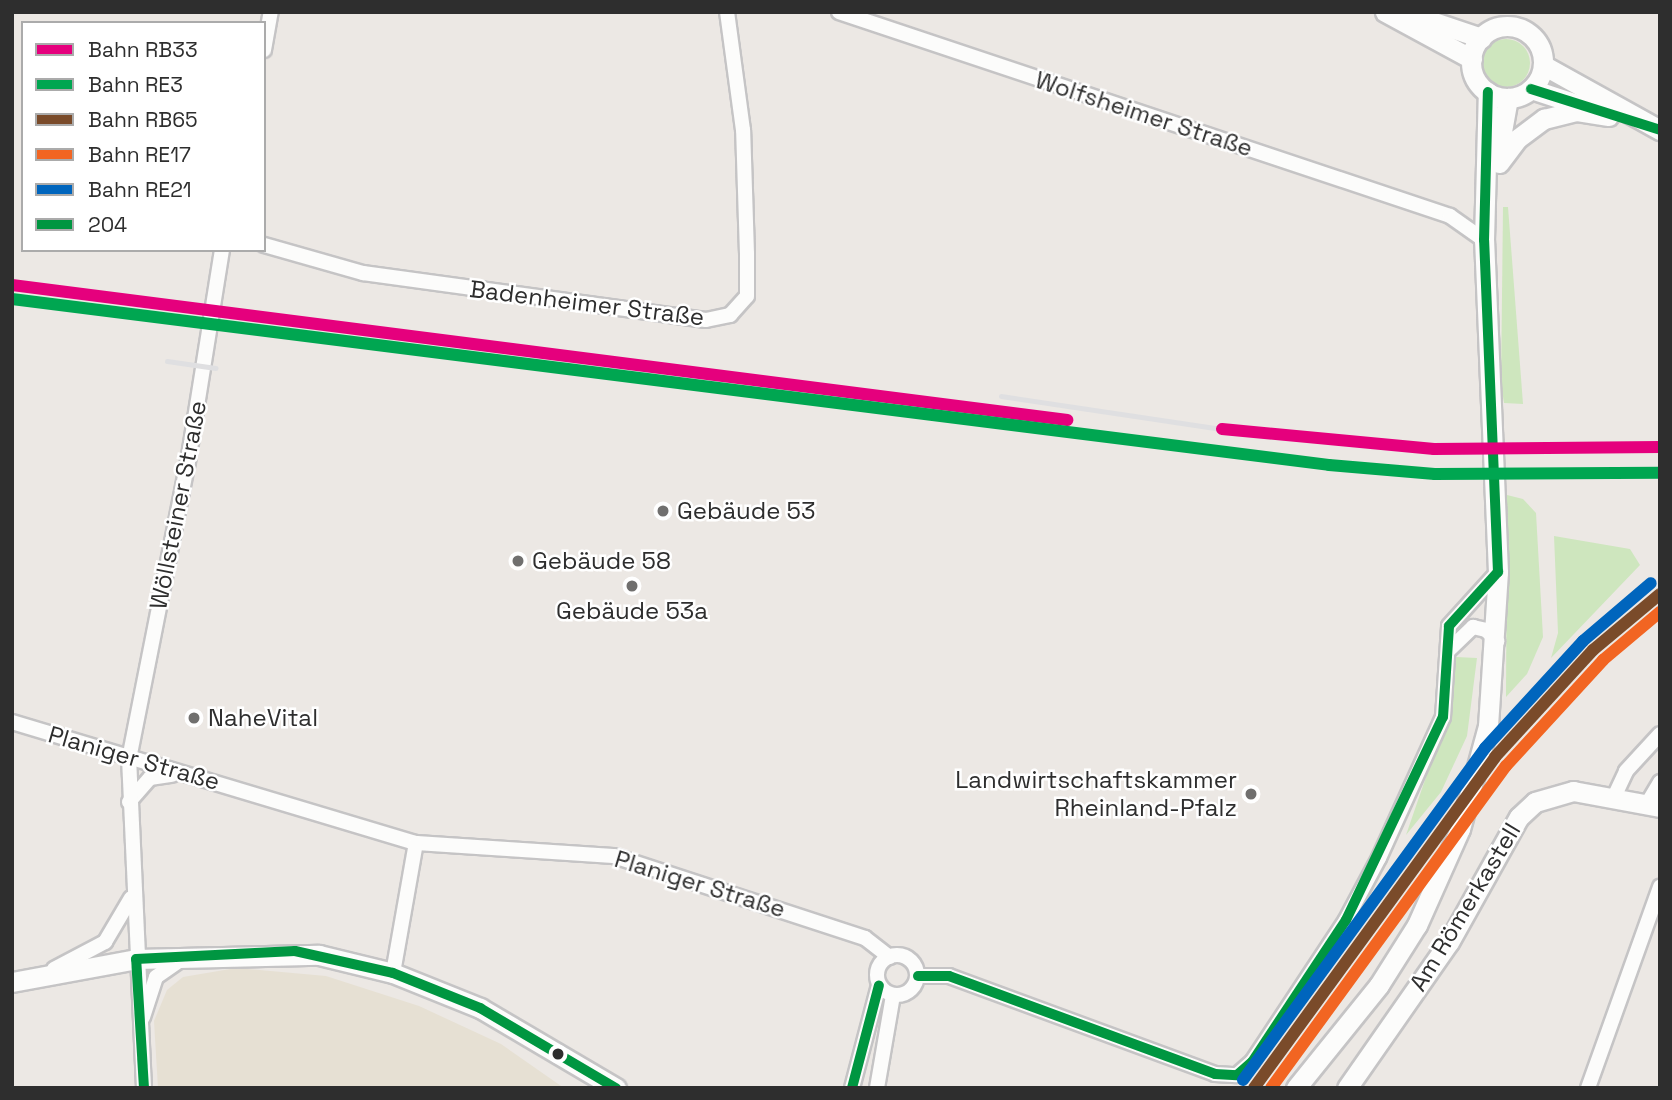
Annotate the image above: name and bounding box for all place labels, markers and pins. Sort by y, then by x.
place label: Gebäude 53 [677,497,815,525]
marker: Gebäude 53 [655,503,671,519]
place label: Gebäude 58 [532,547,671,575]
marker: Gebäude 58 [510,553,526,569]
marker: Gebäude 53a [624,578,640,594]
place label: Gebäude 53a [556,597,708,625]
place label: NaheVital [208,704,318,732]
marker: NaheVital [186,710,202,726]
place label: Landwirtschaftskammer Rheinland-Pfalz [955,766,1237,822]
marker: Landwirtschaftskammer Rheinland-Pfalz [1243,786,1259,802]
unlabelled marker [551,1047,565,1061]

